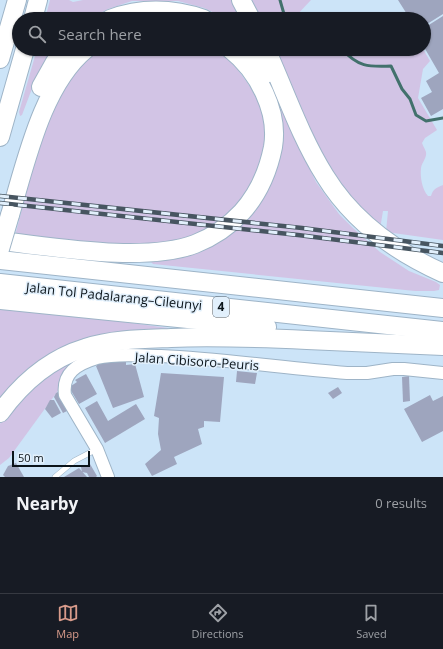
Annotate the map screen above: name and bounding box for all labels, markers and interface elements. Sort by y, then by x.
search box [12,12,431,56]
icon: search [26,23,48,45]
text: Search here [58,24,142,44]
street label: Jalan Tol Padalarang–Cileunyi [23,278,203,314]
road number: 4 [213,297,229,317]
street label: Jalan Cibisoro-Peuris [132,348,260,374]
scale bar [12,449,90,468]
text: 50 m [18,450,44,465]
text: Nearby [16,492,78,515]
text: 0 results [375,494,427,512]
tab: Map [56,602,79,641]
tab: Directions [192,602,244,641]
tab: Saved [356,602,387,641]

